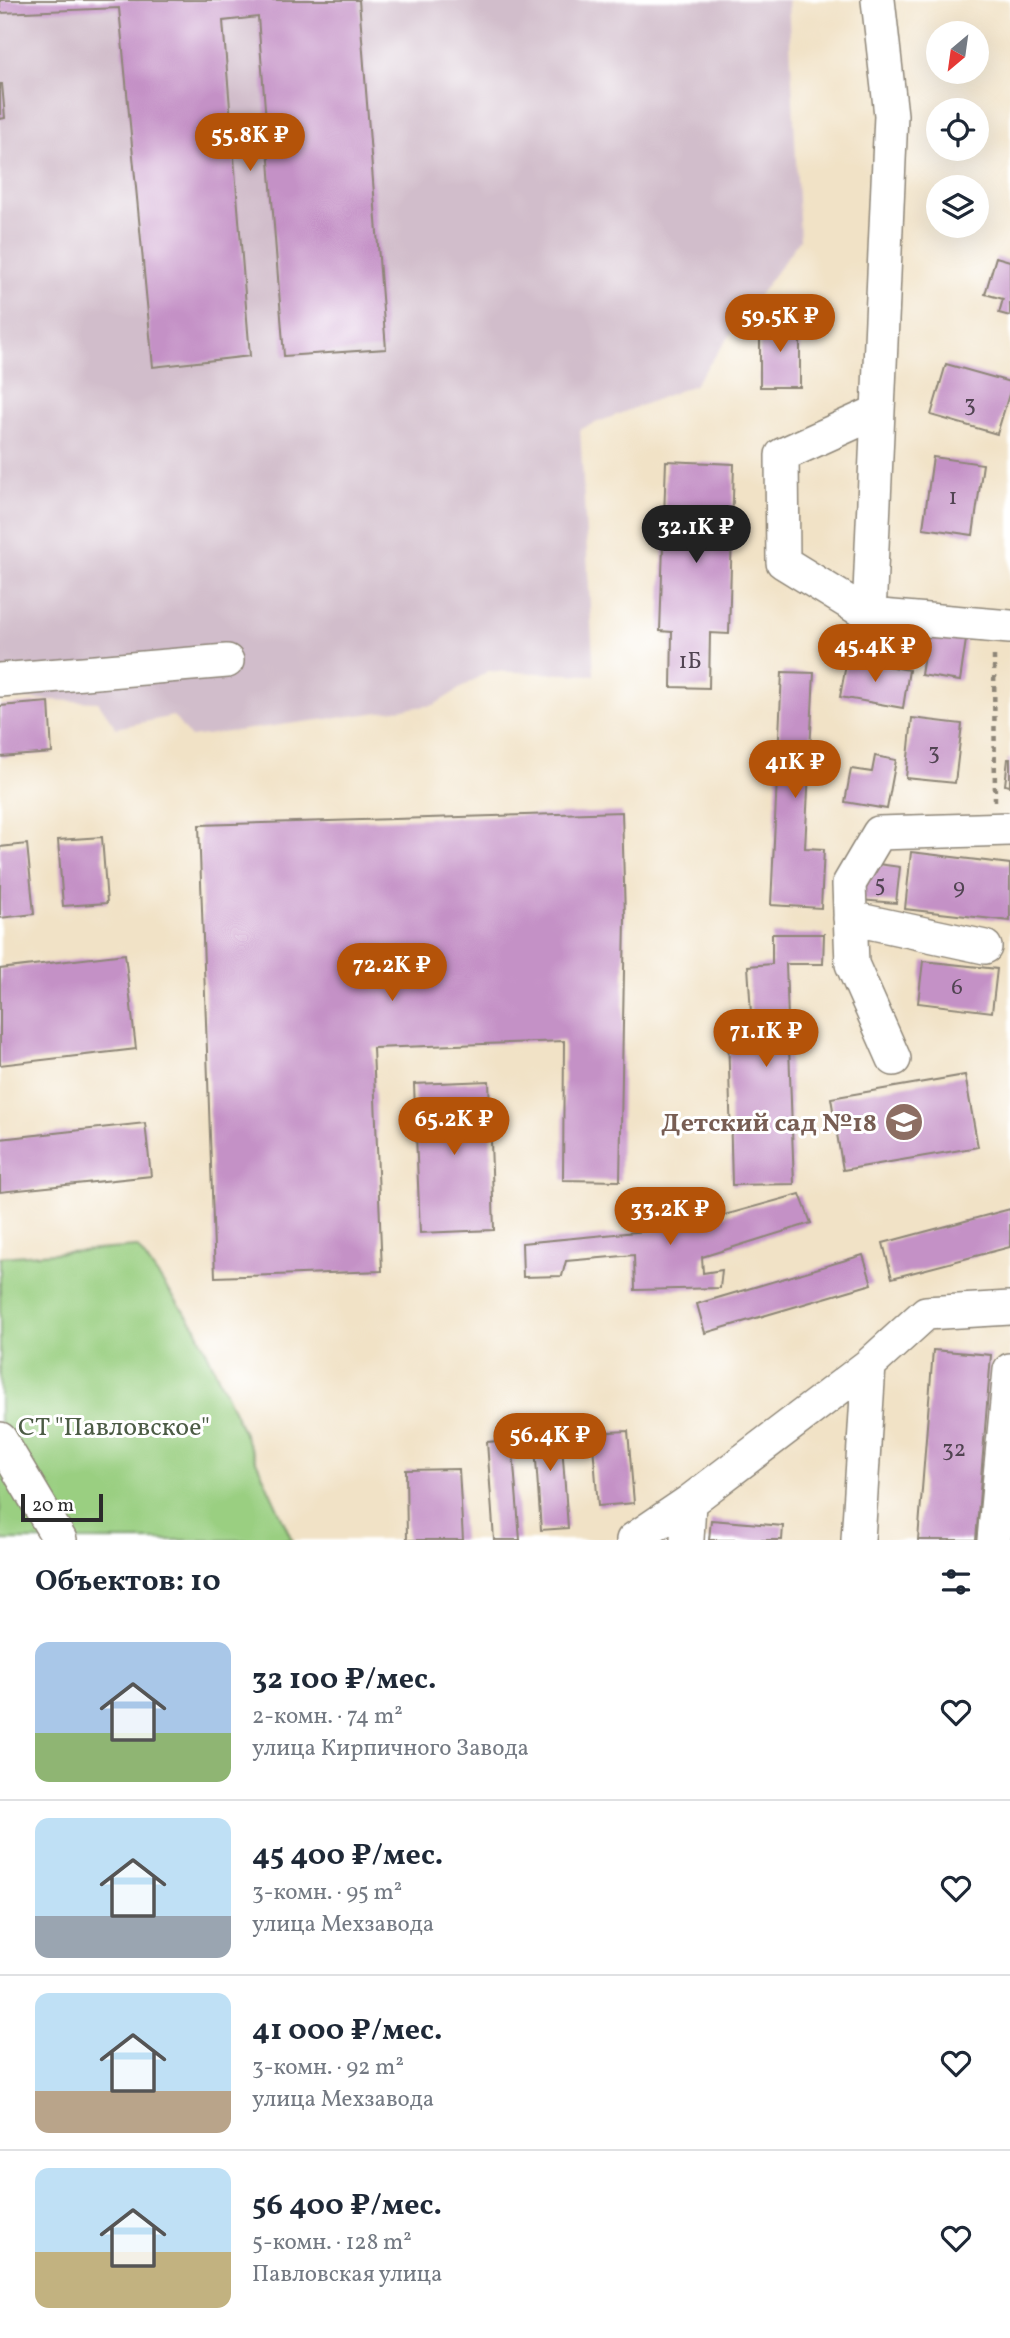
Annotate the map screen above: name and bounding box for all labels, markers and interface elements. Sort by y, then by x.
north arrow [926,21,989,84]
map controls [926,21,989,238]
button: locate [926,98,989,161]
pin: 55.8K ₽ [185,114,315,173]
text: 55.8K ₽ [211,120,289,152]
button: layers [926,175,989,238]
pin: 59.5K ₽ [715,294,845,354]
text: 59.5K ₽ [741,301,819,333]
house number: 3 [964,389,976,421]
house number: 1 [949,482,957,514]
pin: 32.1K ₽ [631,505,761,565]
text: 32.1K ₽ [658,512,734,544]
pin: 45.4K ₽ [810,624,940,684]
text: 45.4K ₽ [834,631,916,663]
house number: 1Б [678,646,702,678]
house number: 3 [928,737,940,769]
pin: 41K ₽ [746,740,844,800]
text: 41K ₽ [765,747,825,779]
house number: 5 [874,869,886,901]
house number: 9 [953,872,965,904]
pin: 72.2K ₽ [327,944,457,1003]
text: 72.2K ₽ [353,950,431,982]
house number: 6 [951,972,963,1004]
pin: 71.1K ₽ [701,1010,831,1069]
text: 71.1K ₽ [729,1016,803,1048]
pin: 65.2K ₽ [389,1098,519,1157]
school or university icon: Детский сад №18 [883,1101,925,1143]
text: 65.2K ₽ [414,1104,494,1136]
place label: Детский сад №18 [661,1106,877,1142]
pin: 33.2K ₽ [605,1188,735,1247]
text: 33.2K ₽ [631,1194,709,1226]
park label: СТ "Павловское" [18,1410,210,1446]
pin: 56.4K ₽ [485,1414,615,1473]
text: 56.4K ₽ [509,1420,591,1452]
house number: 32 [942,1434,966,1466]
scale bar [21,1491,103,1523]
text: 20 m [32,1493,74,1519]
text: Объектов: 10 [35,1561,221,1603]
icon: filters [937,1563,975,1601]
text: 32 100 ₽/мес. [252,1659,437,1701]
icon: home [91,1670,175,1754]
icon: heart [937,1693,975,1731]
text: 2-комн. · 74 m² [252,1701,403,1733]
text: улица Кирпичного Завода [252,1733,529,1765]
text: 45 400 ₽/мес. [252,1835,443,1877]
icon: home [91,1846,175,1930]
icon: heart [937,1869,975,1907]
text: 3-комн. · 95 m² [252,1877,402,1909]
text: улица Мехзавода [252,1909,434,1941]
text: 41 000 ₽/мес. [252,2010,443,2052]
icon: home [91,2021,175,2105]
icon: heart [937,2044,975,2082]
text: 3-комн. · 92 m² [252,2052,404,2084]
text: улица Мехзавода [252,2084,434,2116]
text: 56 400 ₽/мес. [252,2185,442,2227]
icon: home [91,2196,175,2280]
icon: heart [937,2219,975,2257]
text: 5-комн. · 128 m² [252,2227,412,2259]
text: Павловская улица [252,2259,443,2291]

